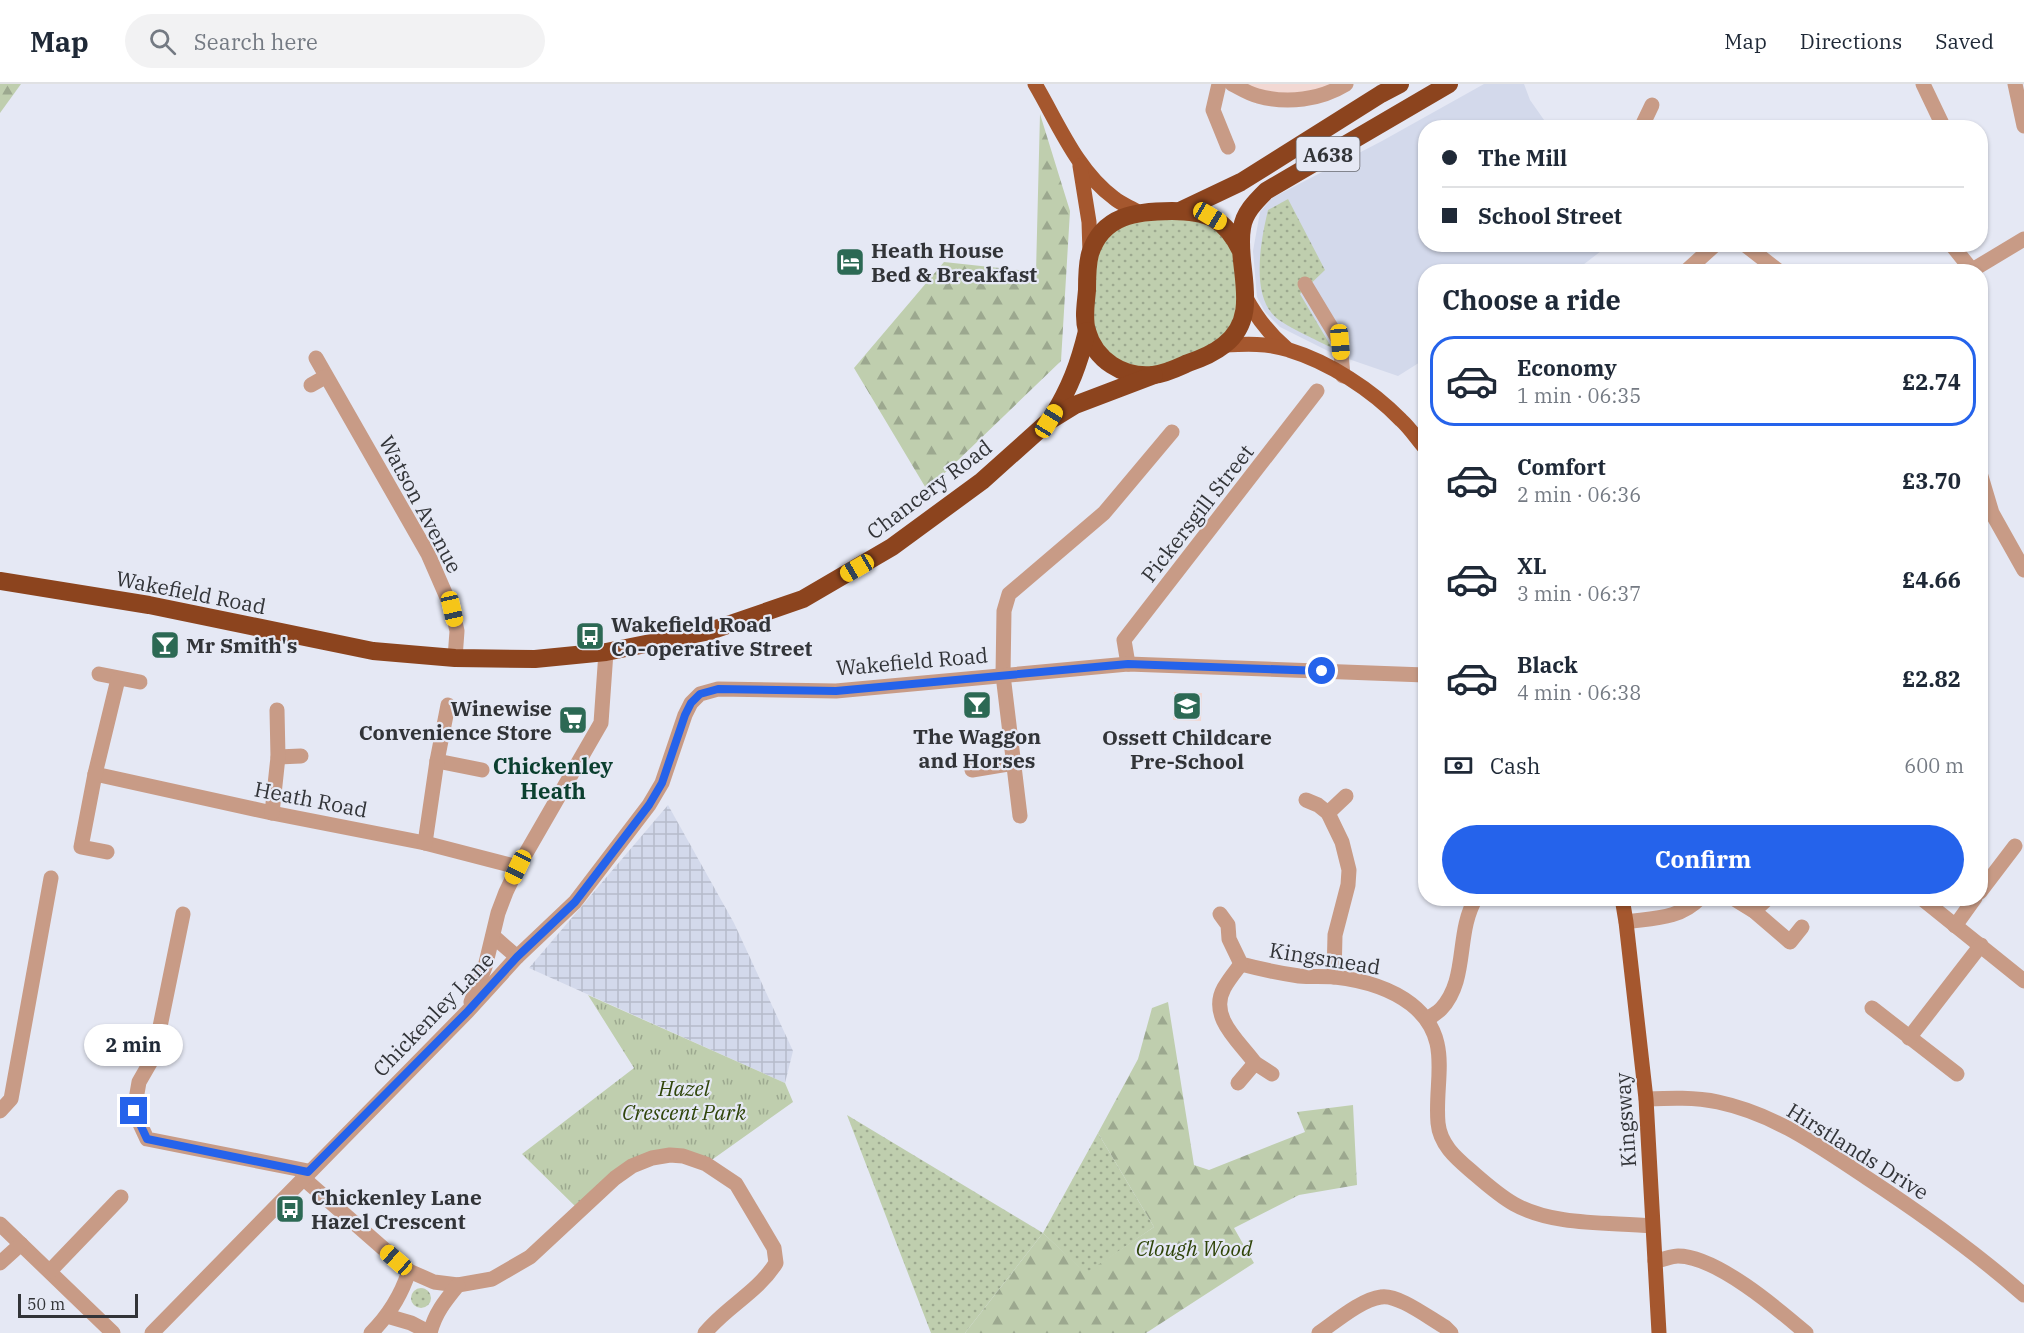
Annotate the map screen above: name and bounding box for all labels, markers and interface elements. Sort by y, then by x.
search box [125,14,545,68]
text: Map [30,23,89,60]
icon: search [146,25,179,58]
text: Search here [194,27,318,56]
text: Map [1724,27,1767,55]
text: Directions [1800,27,1902,55]
text: Saved [1935,27,1994,55]
road number: A638 [1296,137,1360,171]
text: The Mill [1478,143,1567,172]
car [1190,199,1230,233]
text: School Street [1478,201,1622,230]
place label: Heath House Bed & Breakfast [871,236,1037,288]
hotel icon: Heath House Bed & Breakfast [834,246,866,278]
text: Choose a ride [1442,282,1621,317]
car [1329,323,1351,361]
text: Economy [1517,353,1617,382]
icon: car [1445,354,1499,408]
text: £2.74 [1902,367,1961,396]
text: 1 min · 06:35 [1517,382,1641,409]
car [1032,401,1066,441]
street label: Watson Avenue [373,430,469,578]
street label: Chancery Road [861,433,997,545]
street label: Pickersgill Street [1134,438,1260,588]
text: Comfort [1517,452,1606,481]
icon: car [1445,453,1499,507]
text: £3.70 [1902,466,1961,495]
text: 2 min · 06:36 [1517,481,1641,508]
car [837,551,877,585]
text: XL [1517,551,1547,580]
icon: car [1445,552,1499,606]
street label: Wakefield Road [114,564,269,620]
text: £4.66 [1902,565,1961,594]
text: 3 min · 06:37 [1517,580,1641,607]
car [439,589,465,629]
place label: Wakefield Road Co-operative Street [611,610,813,662]
bus stop icon: Wakefield Road Co-operative Street [574,620,606,652]
bar icon: Mr Smith's [149,629,181,661]
place label: Mr Smith's [186,631,297,659]
street label: Wakefield Road [835,640,989,682]
text: Black [1517,650,1578,679]
icon: car [1445,651,1499,705]
route start [1308,657,1335,684]
text: £2.82 [1902,664,1961,693]
text: 4 min · 06:38 [1517,679,1641,706]
bar icon: The Waggon and Horses [961,689,993,721]
school or university icon: Ossett Childcare Pre-School [1171,690,1203,722]
place label: Winewise Convenience Store [359,694,552,746]
supermarket icon: Winewise Convenience Store [557,704,589,736]
place label: The Waggon and Horses [913,722,1041,774]
place label: Ossett Childcare Pre-School [1102,723,1272,775]
icon: cash [1442,749,1475,782]
district label: Chickenley Heath [493,751,614,805]
text: Cash [1490,751,1541,780]
text: 600 m [1904,752,1964,779]
street label: Heath Road [252,774,370,824]
button: Confirm [1442,825,1964,894]
car [502,847,534,887]
street label: Kingsmead [1267,935,1383,981]
street label: Chickenley Lane [366,946,500,1082]
callout: 2 min [84,1024,184,1066]
text: 2 min [106,1031,162,1058]
street label: Kingsway [1608,1071,1642,1168]
park label: Hazel Crescent Park [622,1074,747,1126]
street label: Hirstlands Drive [1782,1096,1934,1206]
route end [120,1097,147,1124]
place label: Chickenley Lane Hazel Crescent [311,1183,482,1235]
bus stop icon: Chickenley Lane Hazel Crescent [274,1193,306,1225]
park label: Clough Wood [1136,1234,1253,1262]
car [377,1241,415,1279]
scale bar [18,1291,138,1318]
text: 50 m [27,1294,65,1314]

